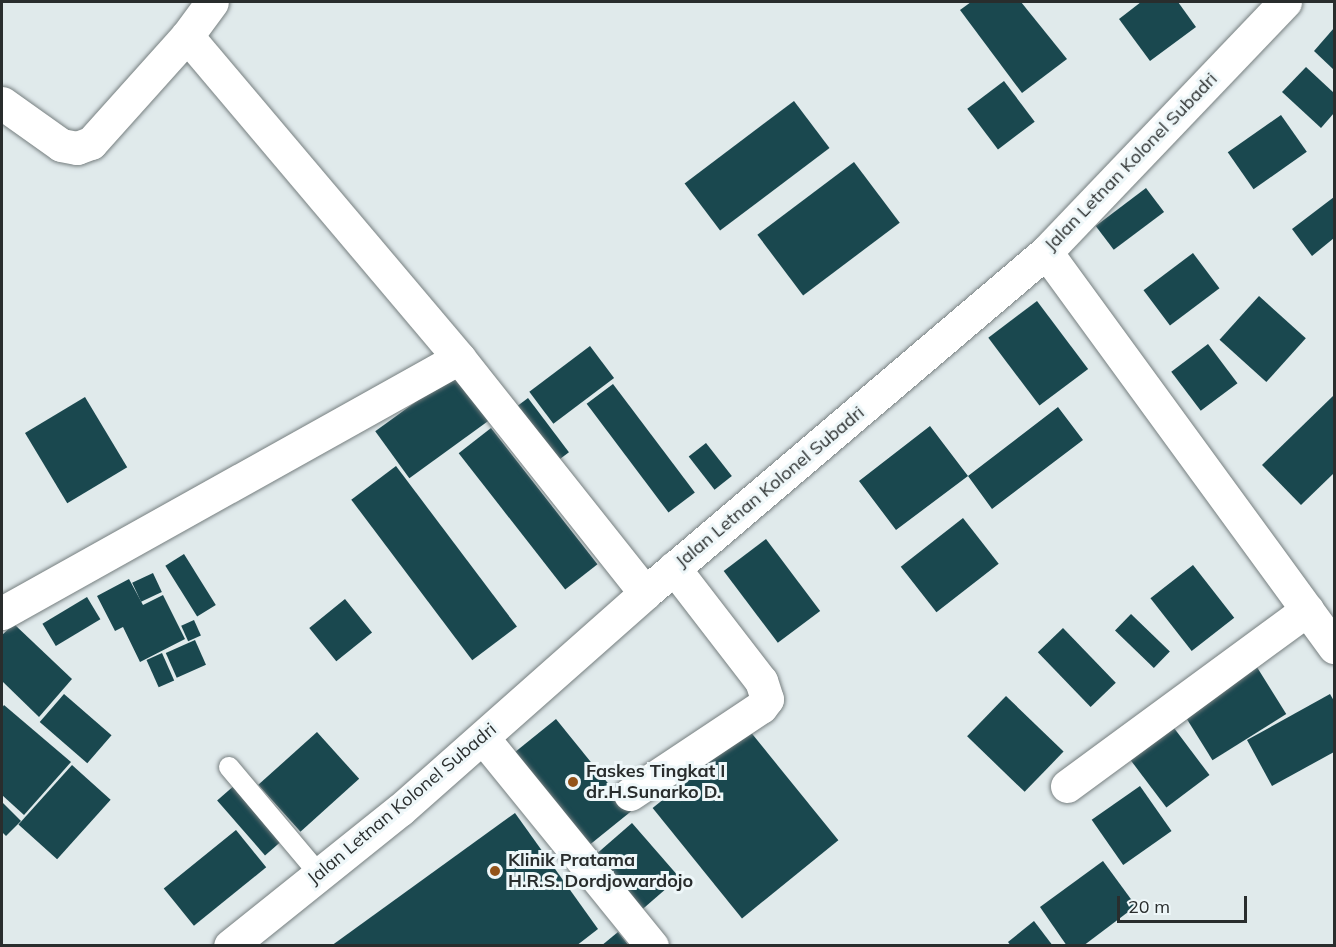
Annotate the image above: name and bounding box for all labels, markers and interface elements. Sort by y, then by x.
street label: Jalan Letnan Kolonel Subadri [1040,68,1222,256]
street label: Jalan Letnan Kolonel Subadri [671,402,869,572]
street label: Jalan Letnan Kolonel Subadri [303,719,501,889]
place label: Faskes Tingkat I dr.H.Sunarko D. [586,761,725,804]
marker: Faskes Tingkat I dr.H.Sunarko D. [564,773,582,791]
place label: Klinik Pratama H.R.S. Dordjowardojo [508,850,693,892]
marker: Klinik Pratama H.R.S. Dordjowardojo [486,862,504,880]
scale bar [1120,884,1250,922]
text: 20 m [1128,895,1170,918]

